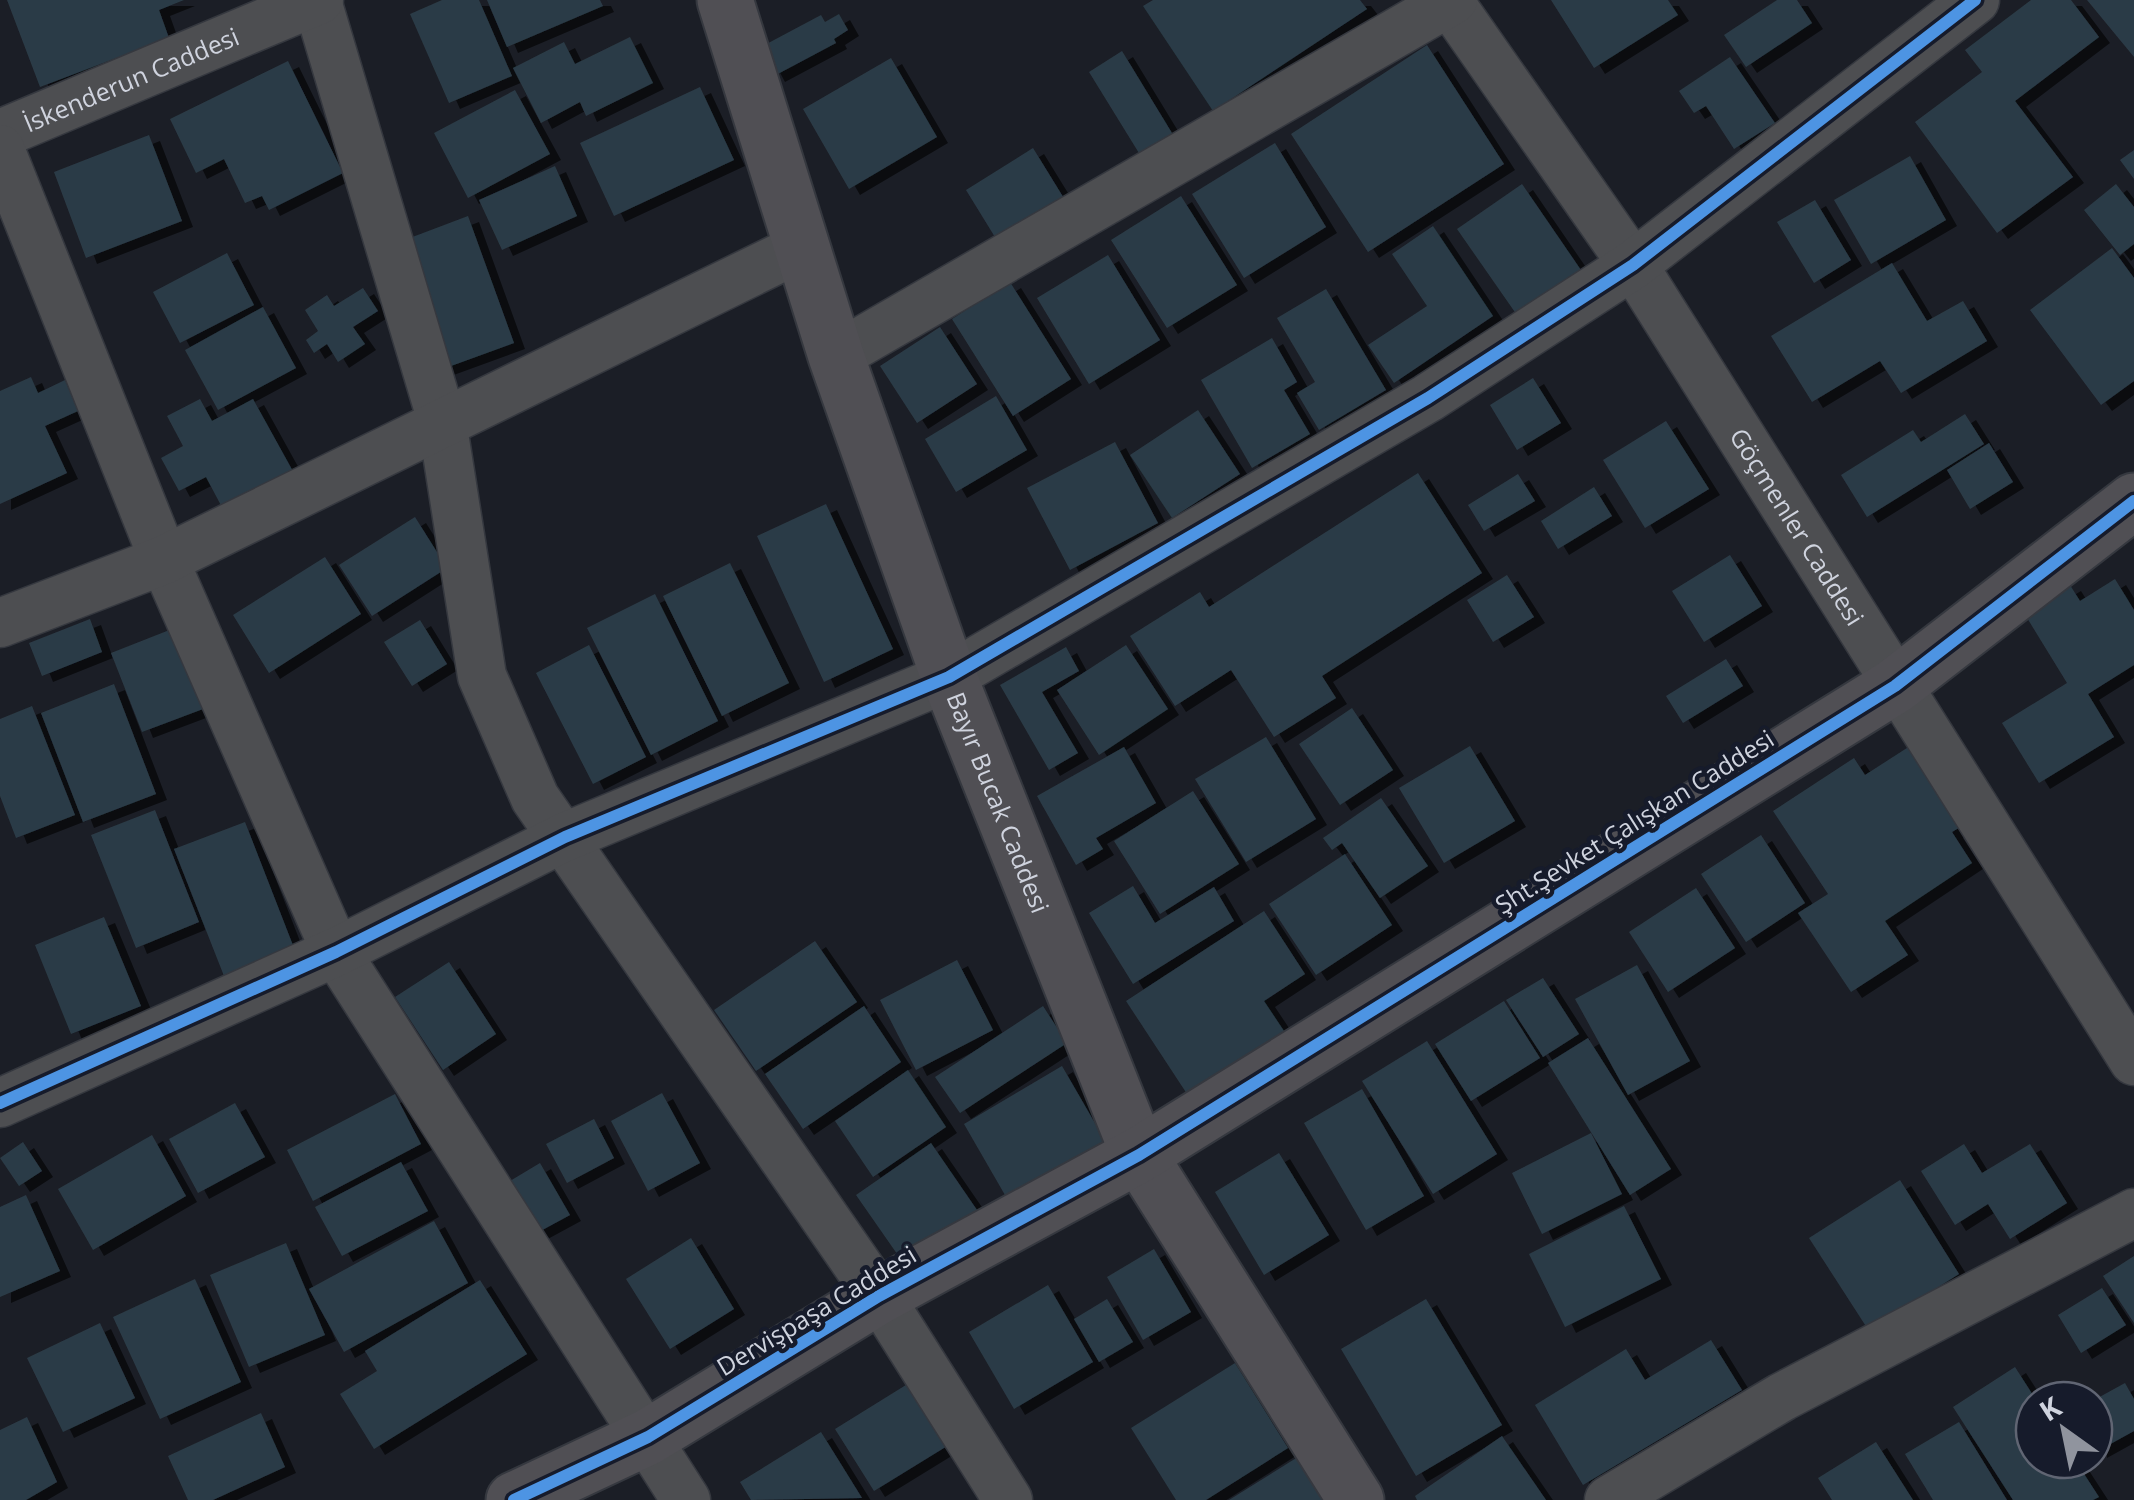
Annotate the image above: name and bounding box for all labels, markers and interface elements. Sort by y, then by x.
street label: İskenderun Caddesi [18,19,244,139]
street label: Göçmenler Caddesi [1723,421,1872,632]
street label: Bayır Bucak Caddesi [940,687,1058,918]
street label: Şht.Şevket Çalışkan Caddesi [1488,721,1780,921]
street label: Dervişpaşa Caddesi [710,1237,922,1383]
north arrow [2014,1380,2114,1480]
text: K [2032,1387,2068,1429]

